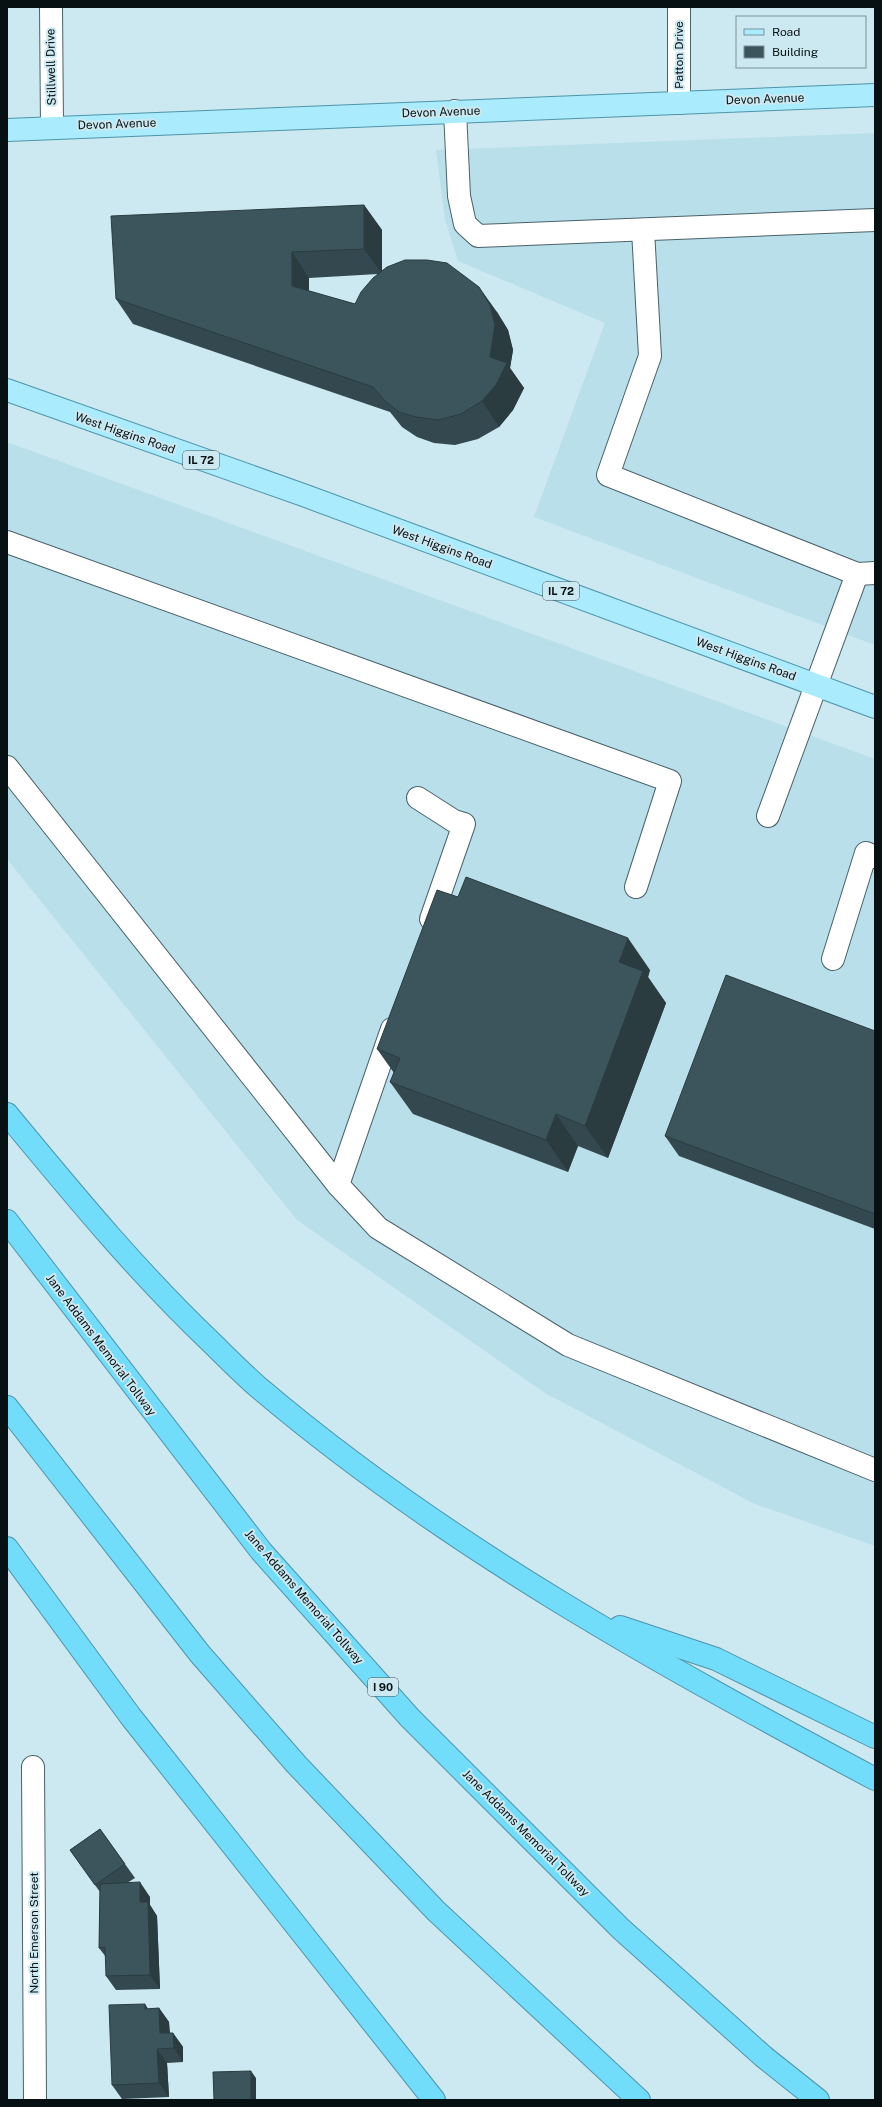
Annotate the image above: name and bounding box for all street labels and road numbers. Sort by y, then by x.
street label: Patton Drive [672,21,686,89]
street label: Stillwell Drive [43,28,59,106]
street label: Devon Avenue [725,91,805,107]
street label: Devon Avenue [401,104,481,120]
street label: Devon Avenue [77,116,157,132]
street label: West Higgins Road [73,409,177,457]
road number: IL 72 [183,451,219,469]
street label: West Higgins Road [390,522,494,572]
road number: IL 72 [543,582,579,600]
street label: West Higgins Road [694,634,798,684]
street label: Jane Addams Memorial Tollway [43,1271,159,1419]
street label: Jane Addams Memorial Tollway [242,1527,367,1668]
road number: I 90 [368,1678,398,1696]
street label: Jane Addams Memorial Tollway [460,1767,593,1900]
street label: North Emerson Street [27,1872,41,1994]

